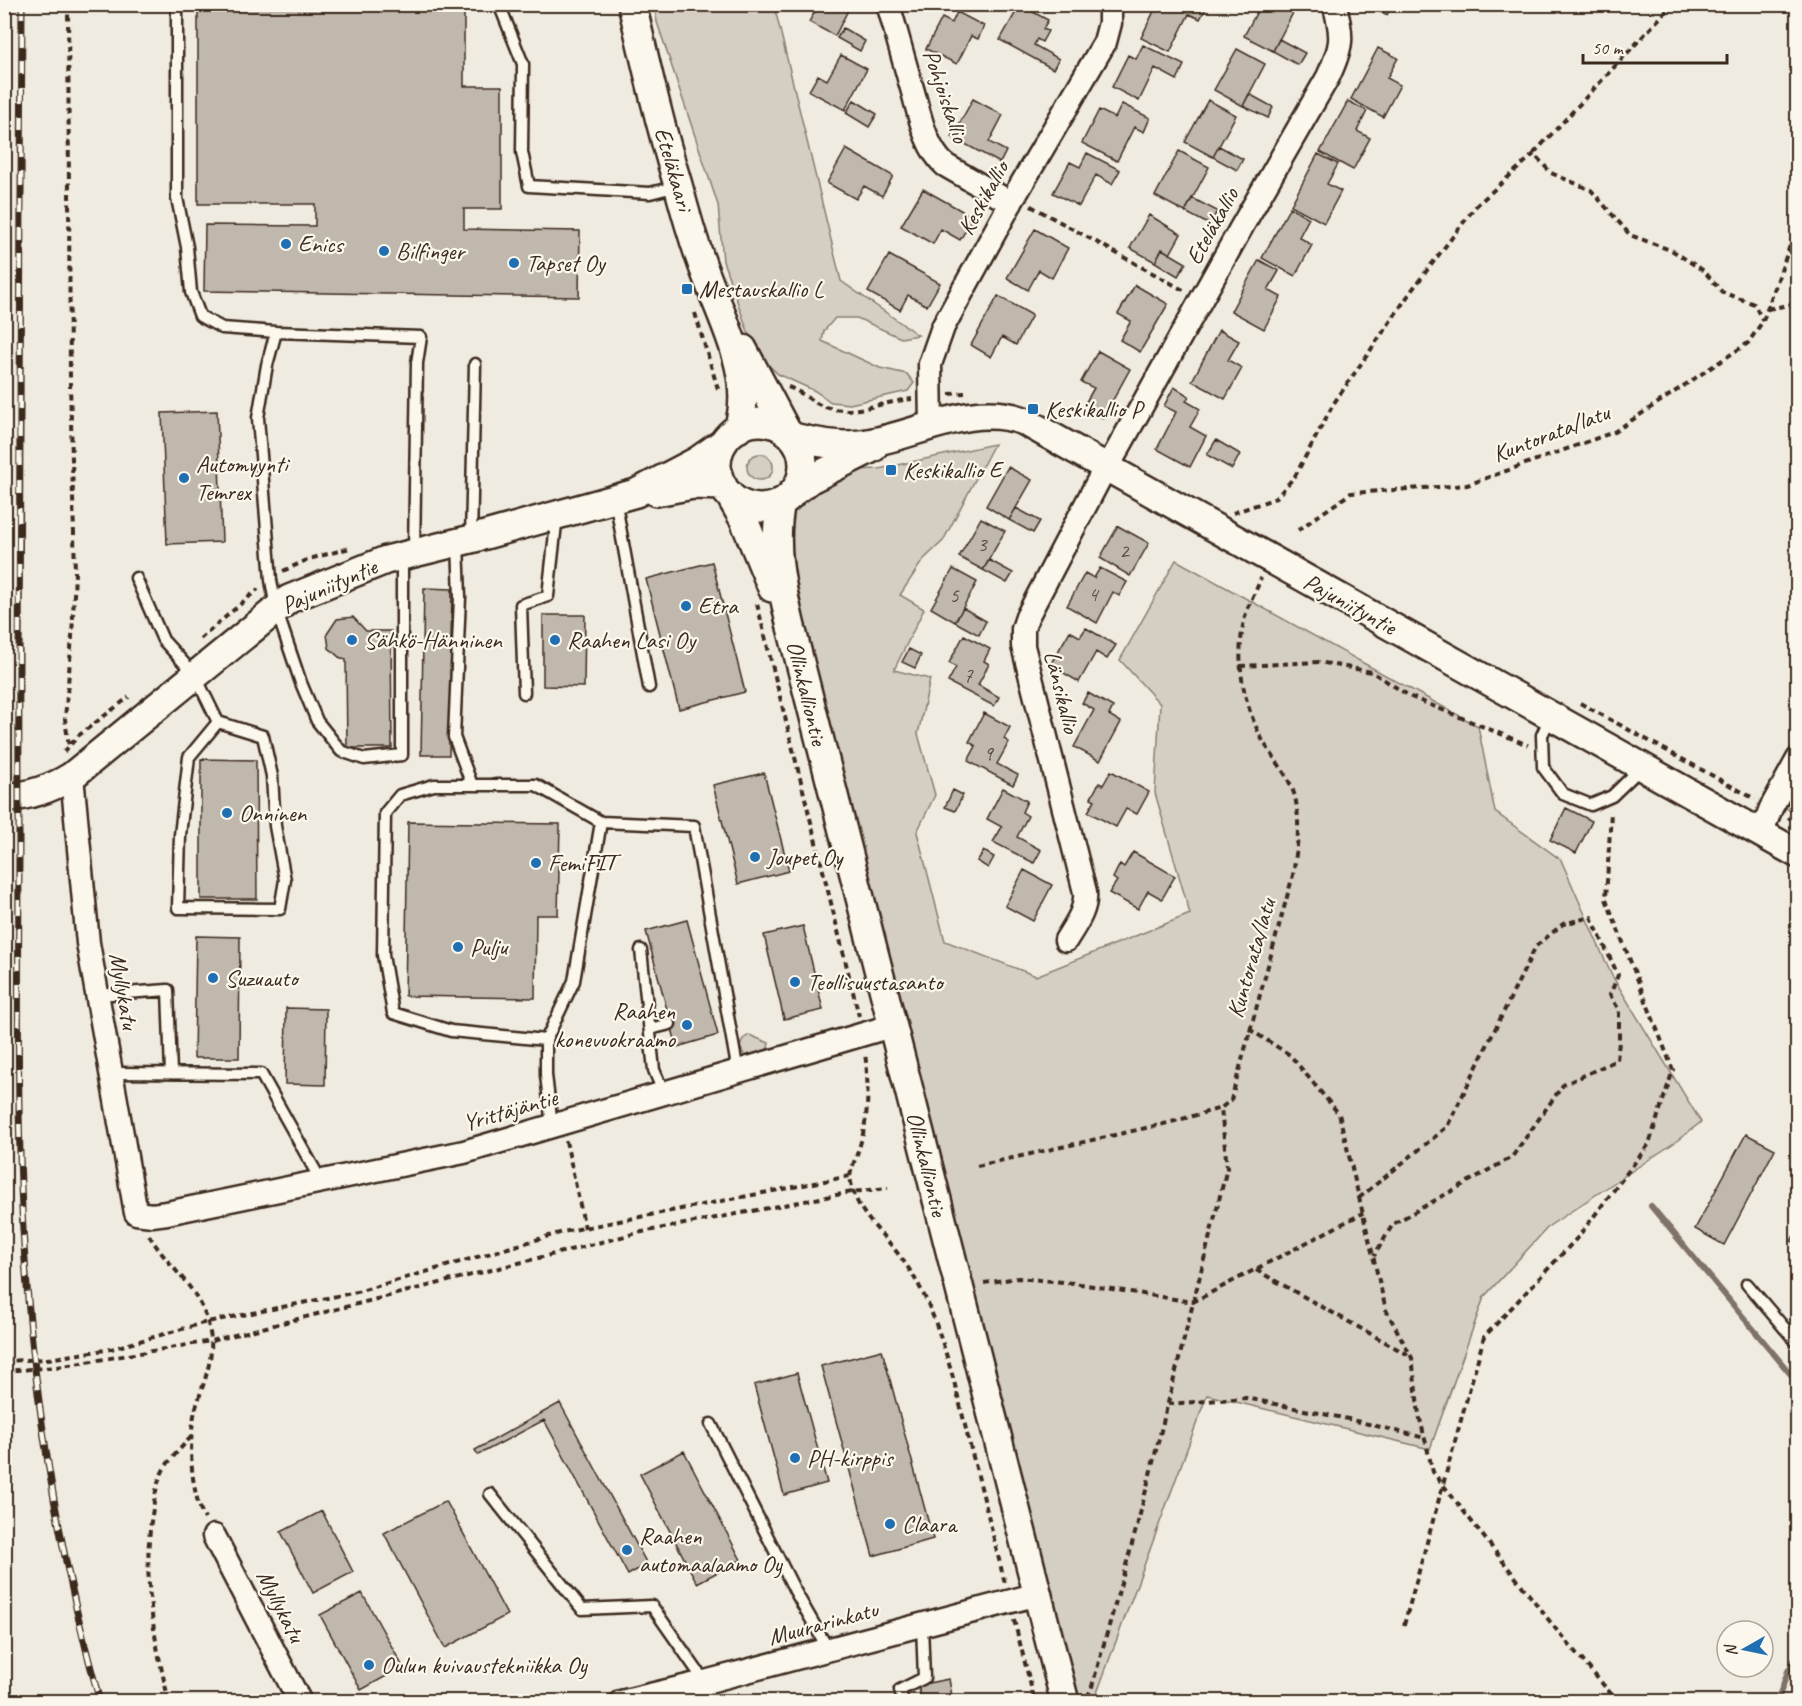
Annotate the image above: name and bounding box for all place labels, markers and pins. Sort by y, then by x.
place label: Enics [298,229,344,259]
place label: Bilfinger [396,236,466,266]
marker: Enics [279,237,293,251]
marker: Bilfinger [377,244,391,258]
place label: Tapset Oy [526,248,607,278]
marker: Tapset Oy [507,256,521,270]
place label: Mestauskallio L [699,274,824,304]
marker: Mestauskallio L [680,282,694,296]
place label: Keskikallio P [1045,394,1146,424]
marker: Keskikallio P [1026,402,1040,416]
place label: Automyynti Temrex [196,449,291,507]
place label: Keskikallio E [903,455,1005,485]
marker: Keskikallio E [884,463,898,477]
marker: Automyynti Temrex [177,471,191,485]
place label: Etra [698,591,739,621]
marker: Etra [679,599,693,613]
place label: Sähkö-Hänninen [364,625,503,655]
place label: Raahen Lasi Oy [567,625,697,655]
marker: Sähkö-Hänninen [345,633,359,647]
marker: Raahen Lasi Oy [548,633,562,647]
place label: Onninen [239,798,308,828]
marker: Onninen [220,806,234,820]
place label: Joupet Oy [766,842,844,872]
place label: FemiFIT [548,848,622,878]
marker: Joupet Oy [748,850,762,864]
marker: FemiFIT [529,856,543,870]
place label: Pulju [470,932,509,962]
marker: Pulju [451,940,465,954]
place label: Suzuauto [225,963,300,993]
place label: Teollisuustasanto [807,967,945,997]
marker: Suzuauto [206,971,220,985]
marker: Teollisuustasanto [788,975,802,989]
place label: Raahen konevuokraamo [555,996,677,1054]
marker: Raahen konevuokraamo [680,1018,694,1032]
place label: PH-kirppis [807,1443,894,1473]
marker: PH-kirppis [788,1451,802,1465]
place label: Claara [902,1509,958,1539]
marker: Claara [883,1517,897,1531]
place label: Raahen automaalaamo Oy [639,1521,784,1579]
marker: Raahen automaalaamo Oy [620,1543,634,1557]
place label: Oulun kuivaustekniikka Oy [381,1650,589,1680]
marker: Oulun kuivaustekniikka Oy [362,1658,376,1672]

